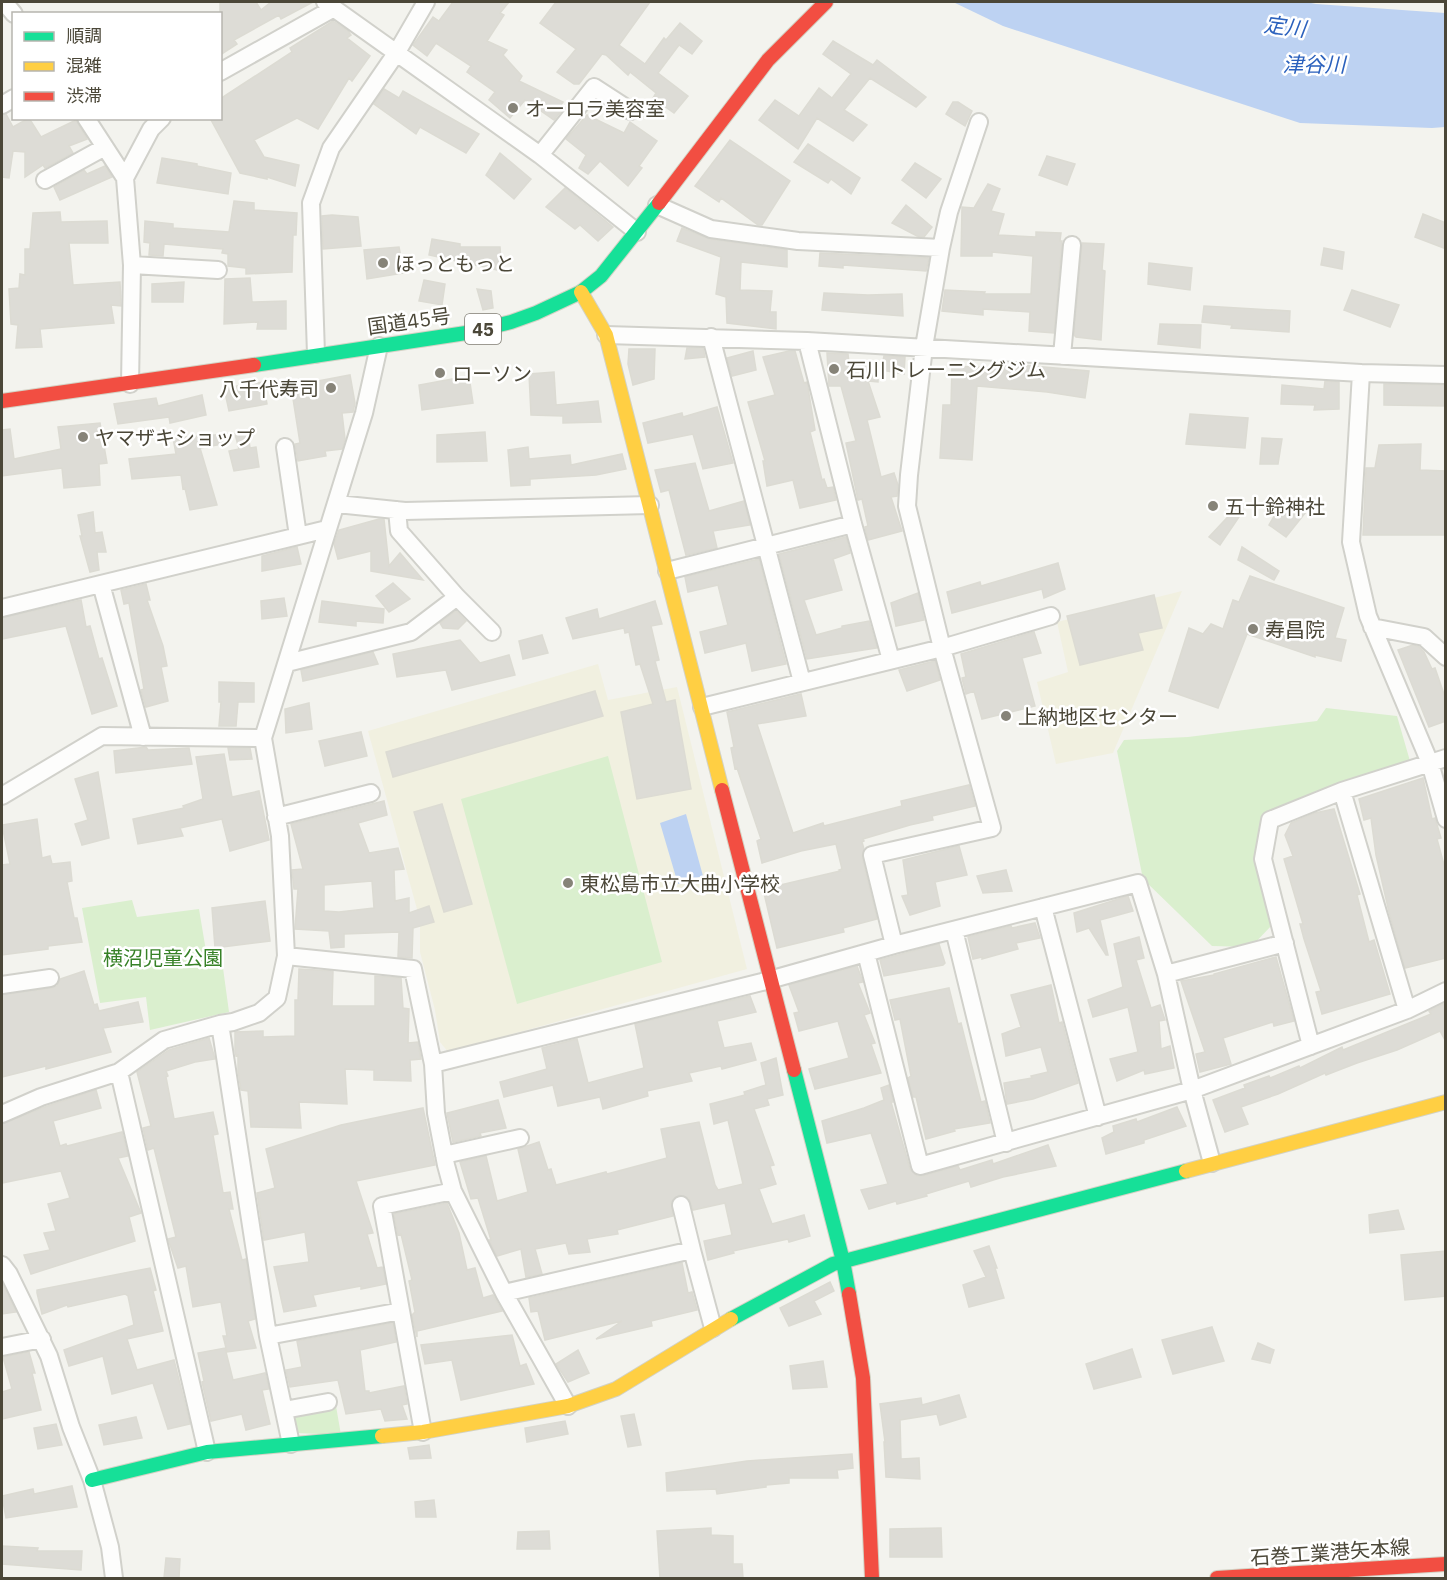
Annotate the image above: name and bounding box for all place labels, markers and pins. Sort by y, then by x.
place label: オーロラ美容室 [525,95,665,122]
marker: オーロラ美容室 [506,101,520,115]
place label: ほっともっと [395,250,515,277]
marker: ほっともっと [376,256,390,270]
place label: 石川トレーニングジム [846,356,1046,383]
place label: ローソン [452,360,532,387]
marker: 石川トレーニングジム [827,362,841,376]
marker: ローソン [433,366,447,380]
place label: 八千代寿司 [219,375,319,402]
marker: 八千代寿司 [324,381,338,395]
place label: ヤマザキショップ [95,424,255,451]
marker: ヤマザキショップ [76,430,90,444]
place label: 五十鈴神社 [1225,493,1325,520]
marker: 五十鈴神社 [1206,499,1220,513]
place label: 寿昌院 [1265,616,1325,643]
marker: 寿昌院 [1246,622,1260,636]
place label: 上納地区センター [1018,703,1178,730]
marker: 上納地区センター [999,709,1013,723]
place label: 東松島市立大曲小学校 [580,870,780,897]
marker: 東松島市立大曲小学校 [561,876,575,890]

